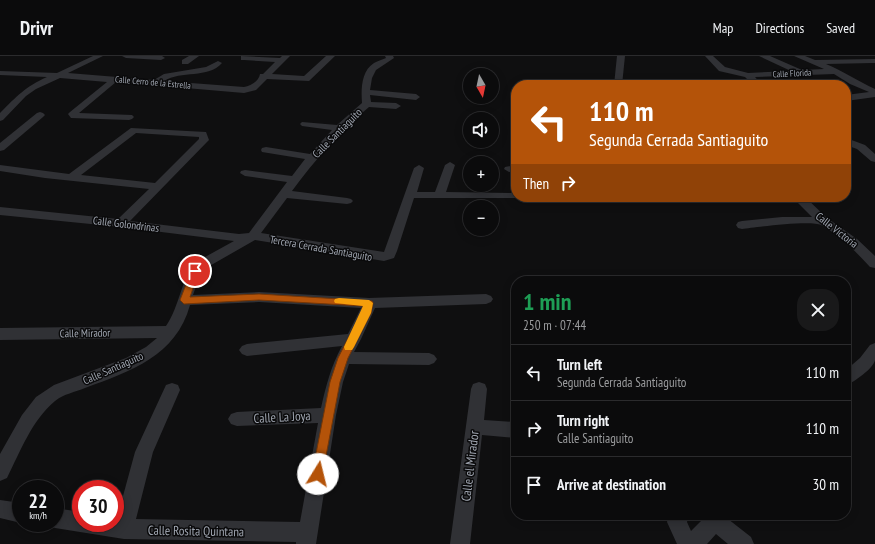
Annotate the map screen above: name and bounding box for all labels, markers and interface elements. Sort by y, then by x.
text: Drivr [20,16,53,40]
text: Map [713,19,733,37]
text: Directions [755,19,804,37]
text: Saved [826,19,855,37]
street label: Calle Florida [772,66,812,80]
north arrow [463,68,499,104]
map controls [463,68,499,236]
street label: Calle Cerro de la Estrella [115,73,192,91]
text: 110 m [589,92,653,129]
icon: left [523,96,575,148]
street label: Calle Santiaguito [309,105,365,161]
button: sound [463,112,499,148]
text: Segunda Cerrada Santiaguito [589,128,768,151]
button: + [463,156,499,192]
icon: right [557,172,579,194]
text: Then [523,174,549,193]
button: − [463,200,499,236]
street label: Calle Victoria [813,209,861,251]
street label: Calle Golondrinas [92,213,160,235]
street label: Tercera Cerrada Santiaguito [269,232,374,264]
pin [178,254,212,288]
icon: arrive [184,260,206,282]
text: 1 min [523,286,571,317]
button: close [797,289,839,331]
text: 250 m · 07:44 [523,317,586,334]
street label: Calle Mirador [60,326,110,340]
street label: Calle Santiaguito [81,348,146,388]
text: Turn left [557,355,602,374]
icon: left [523,362,545,384]
text: 110 m [806,363,839,382]
text: Segunda Cerrada Santiaguito [557,374,686,391]
street label: Calle La Joya [253,407,311,427]
text: Turn right [557,411,609,430]
icon: right [523,418,545,440]
text: 110 m [806,419,839,438]
street label: Calle el Mirador [457,429,483,502]
text: Calle Santiaguito [557,430,633,447]
position arrow [297,453,339,495]
icon: arrive [523,474,545,496]
text: Arrive at destination [557,475,666,494]
text: 30 m [813,475,839,494]
speed limit sign: 30 [72,480,124,532]
text: 22 [28,488,48,514]
text: km/h [29,509,47,522]
street label: Calle Rosita Quintana [148,522,244,540]

